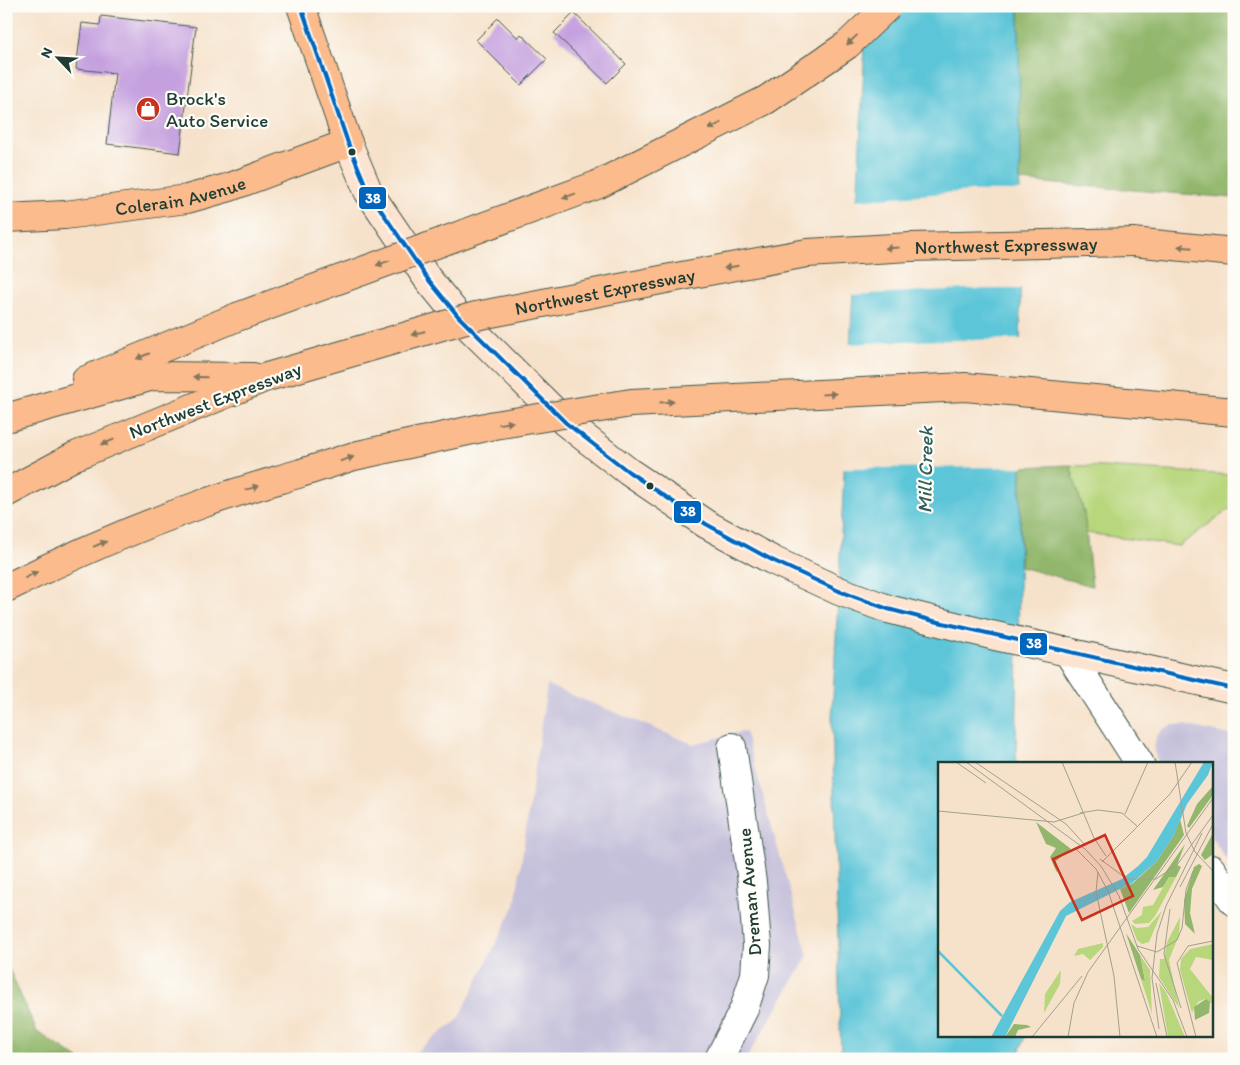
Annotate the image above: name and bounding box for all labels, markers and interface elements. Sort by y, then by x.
north arrow [32,32,82,82]
one-way arrow [847,34,859,46]
text: N [37,45,56,61]
place label: Brock's Auto Service [166,87,268,132]
shop icon: Brock's Auto Service [135,96,161,122]
one-way arrow [708,122,722,130]
unlabelled marker [347,147,357,157]
street label: Colerain Avenue [114,171,249,220]
line badge: 38 [358,186,387,210]
text: 38 [365,190,381,207]
one-way arrow [561,193,576,200]
street label: Northwest Expressway [914,232,1098,259]
one-way arrow [1177,242,1193,250]
one-way arrow [884,244,900,252]
one-way arrow [375,259,390,267]
street label: Northwest Expressway [513,263,697,320]
one-way arrow [723,263,739,271]
one-way arrow [411,329,426,337]
one-way arrow [136,352,150,360]
street label: Northwest Expressway [126,357,305,444]
one-way arrow [192,372,208,380]
one-way arrow [821,389,837,397]
one-way arrow [659,397,675,405]
one-way arrow [498,419,514,427]
water label: Mill Creek [912,425,938,514]
one-way arrow [100,438,115,446]
one-way arrow [340,454,355,462]
unlabelled marker [645,481,655,491]
one-way arrow [245,484,260,492]
line badge: 38 [673,500,702,524]
text: 38 [680,503,696,520]
one-way arrow [92,540,107,547]
one-way arrow [23,571,38,579]
line badge: 38 [1019,632,1048,656]
text: 38 [1026,635,1042,652]
inset map [938,762,1212,1038]
street label: Dreman Avenue [732,827,767,957]

